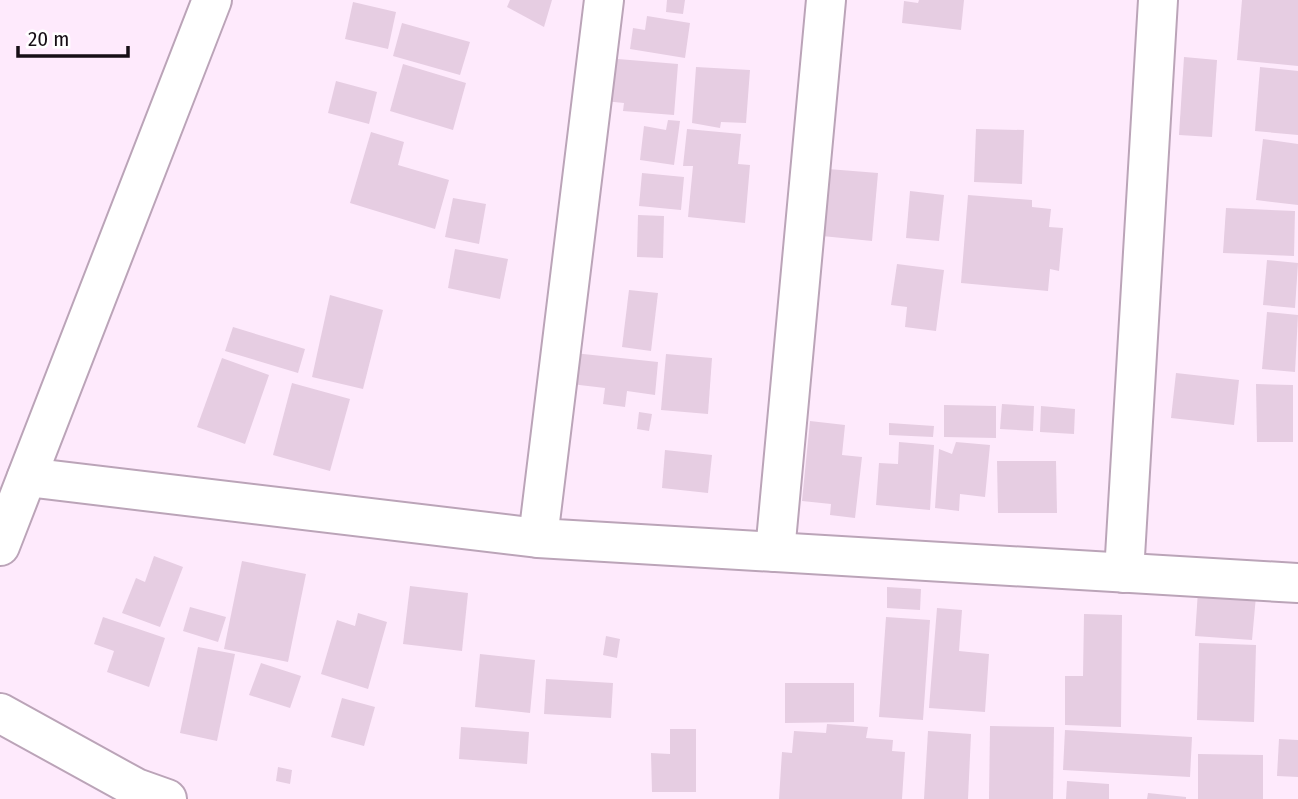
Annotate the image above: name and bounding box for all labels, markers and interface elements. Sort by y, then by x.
scale bar [18,14,128,58]
text: 20 m [28,26,69,52]

